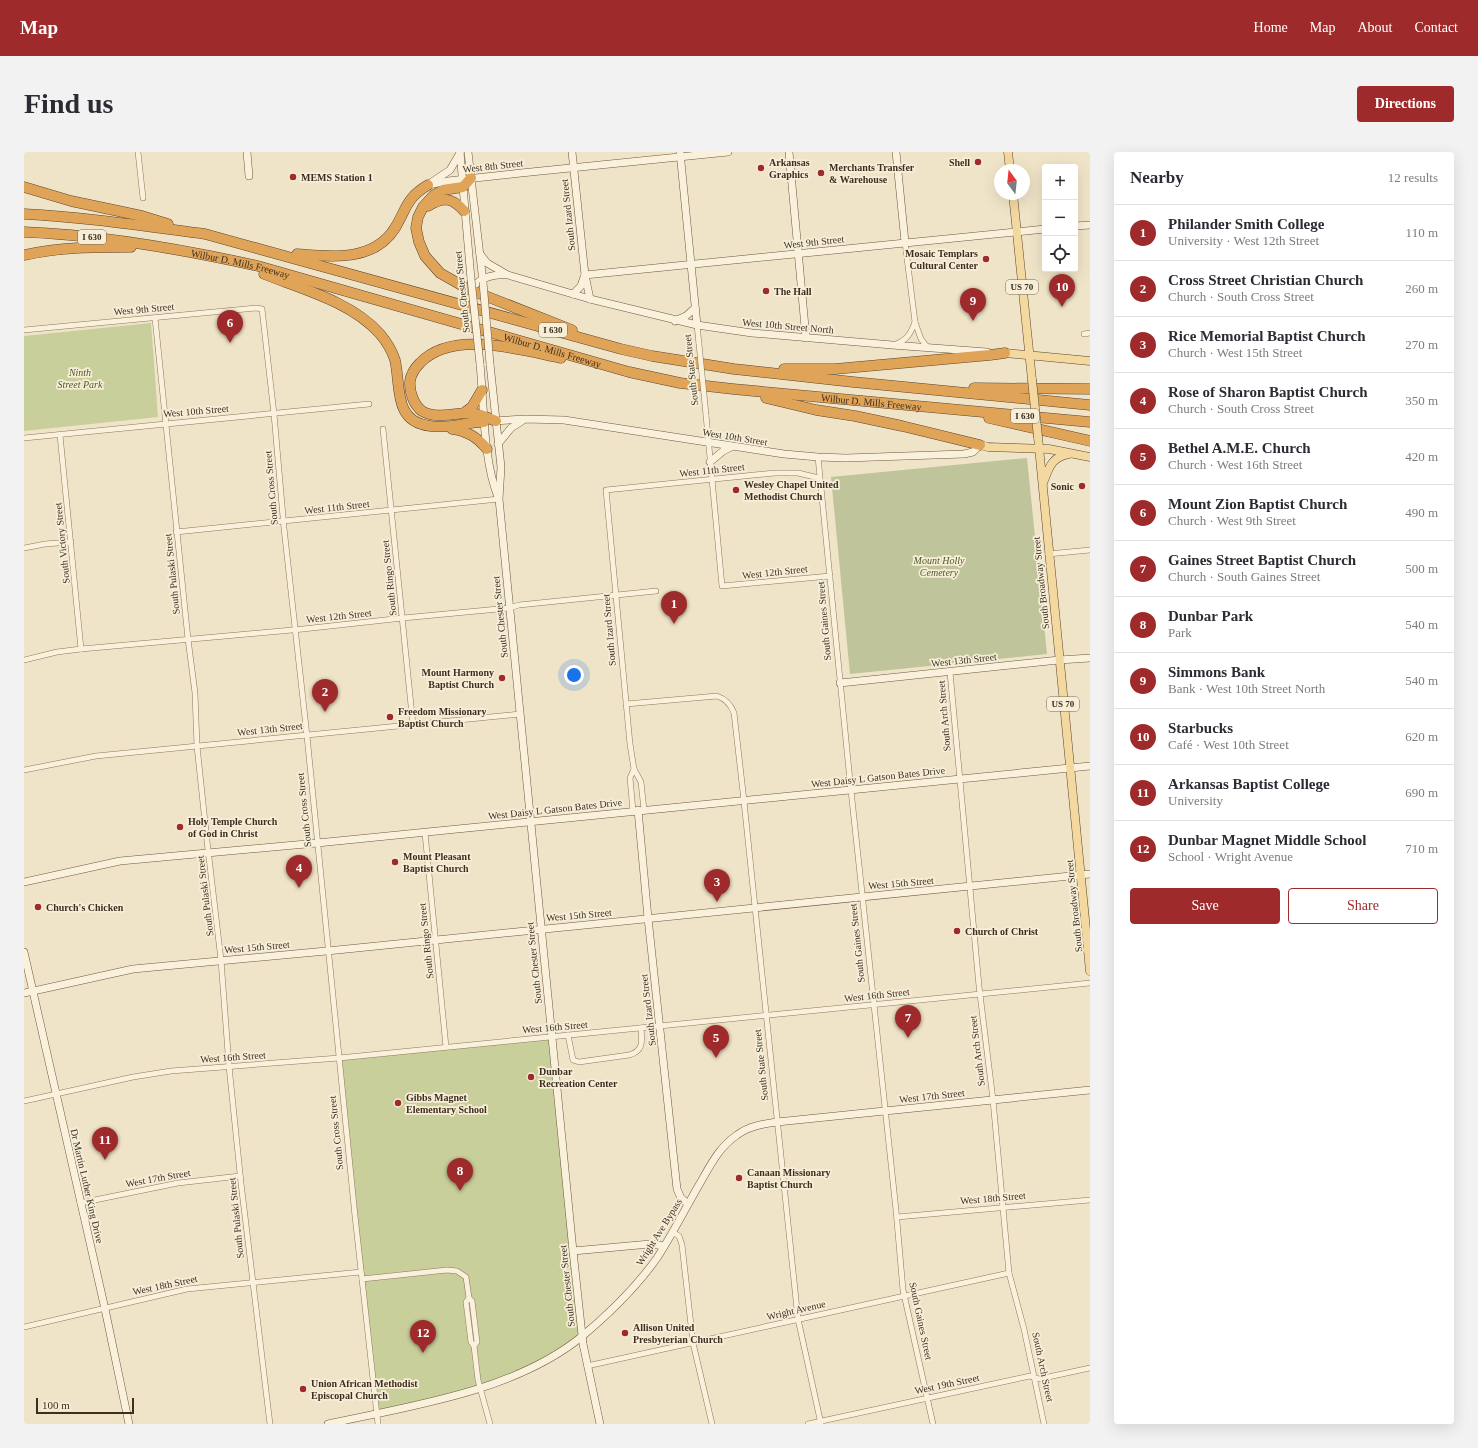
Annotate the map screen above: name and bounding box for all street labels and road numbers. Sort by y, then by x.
street label: West 8th Street [462,157,524,175]
street label: South Izard Street [559,178,577,251]
road number: I 630 [78,230,106,244]
street label: West 9th Street [783,233,845,251]
street label: Wilbur D. Mills Freeway [190,247,291,280]
street label: South Chester Street [452,250,472,333]
road number: US 70 [1006,280,1038,294]
street label: West 9th Street [113,301,175,317]
street label: West 10th Street North [742,317,834,335]
road number: I 630 [539,323,567,337]
street label: Wilbur D. Mills Freeway [502,331,602,369]
street label: South State Street [682,334,700,406]
street label: Wilbur D. Mills Freeway [821,392,922,412]
street label: West 10th Street [163,403,229,419]
road number: I 630 [1011,409,1039,423]
street label: West 10th Street [702,426,769,448]
street label: South Cross Street [262,450,280,526]
street label: West 11th Street [679,461,745,479]
street label: West 11th Street [304,498,370,516]
street label: South Victory Street [52,502,72,584]
street label: South Pulaski Street [162,533,182,615]
street label: South Broadway Street [1031,536,1051,630]
street label: South Ringo Street [380,539,398,616]
street label: West 12th Street [742,563,809,581]
street label: South Chester Street [490,575,510,658]
street label: South Gaines Street [815,581,833,661]
street label: South Izard Street [600,593,618,666]
street label: West 12th Street [306,607,373,625]
street label: West 13th Street [931,651,998,669]
street label: South Arch Street [935,680,953,752]
road number: US 70 [1047,697,1079,711]
street label: West 13th Street [237,720,304,738]
street label: West Daisy L Gatson Bates Drive [810,764,946,790]
street label: South Cross Street [295,772,313,848]
street label: West Daisy L Gatson Bates Drive [487,796,623,822]
street label: South Pulaski Street [195,855,215,937]
street label: South Broadway Street [1064,859,1084,953]
street label: West 15th Street [868,875,934,891]
street label: South Ringo Street [417,902,435,979]
street label: South Gaines Street [847,903,867,983]
street label: West 15th Street [546,907,612,923]
street label: South Chester Street [524,921,544,1004]
street label: West 15th Street [224,939,290,955]
street label: South Izard Street [638,973,658,1047]
street label: West 16th Street [844,986,911,1004]
street label: South Arch Street [967,1015,987,1087]
street label: West 16th Street [522,1019,588,1035]
street label: South State Street [752,1029,770,1101]
street label: West 16th Street [200,1049,266,1065]
street label: West 17th Street [899,1087,966,1105]
street label: South Cross Street [327,1095,345,1171]
street label: Dr Martin Luther King Drive [68,1128,106,1245]
street label: West 17th Street [125,1167,192,1189]
street label: South Pulaski Street [226,1177,246,1259]
street label: West 18th Street [960,1190,1026,1206]
street label: Wright Ave Bypass [634,1196,684,1268]
street label: South Chester Street [557,1244,577,1327]
street label: West 18th Street [132,1273,199,1297]
street label: South Gaines Street [907,1281,935,1361]
street label: Wright Avenue [765,1298,827,1322]
street label: South Arch Street [1030,1331,1056,1403]
street label: West 19th Street [914,1372,981,1396]

